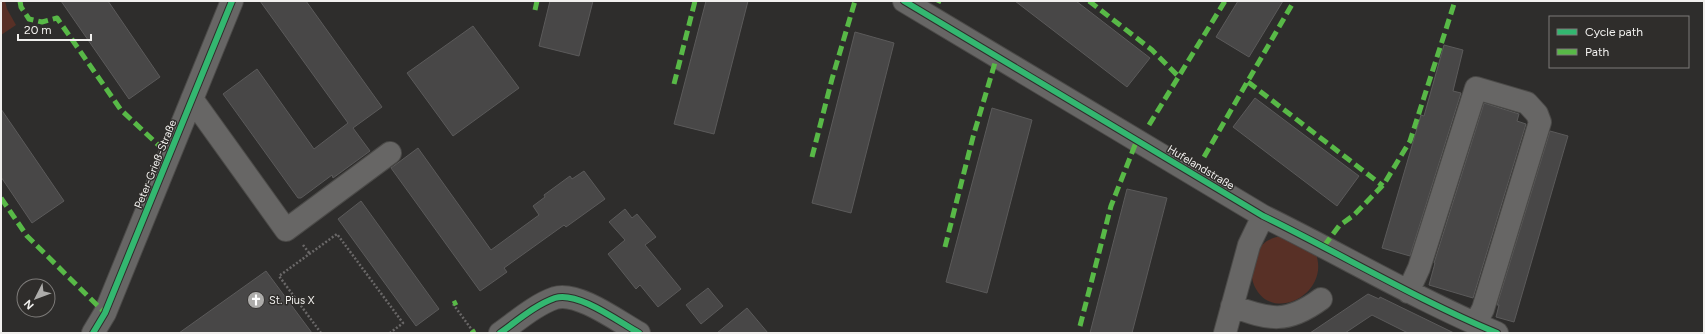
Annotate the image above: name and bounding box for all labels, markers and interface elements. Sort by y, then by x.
scale bar [18,16,91,42]
legend [1549,16,1689,68]
text: 20 m [24,23,52,37]
text: Cycle path [1585,25,1643,39]
text: Path [1585,45,1609,59]
street label: Peter-Grieß-Straße [132,118,179,210]
street label: Hufelandstraße [1165,142,1237,193]
north arrow [16,278,56,318]
church icon: St. Pius X [246,290,266,310]
place label: St. Pius X [269,294,315,307]
text: N [21,297,37,312]

